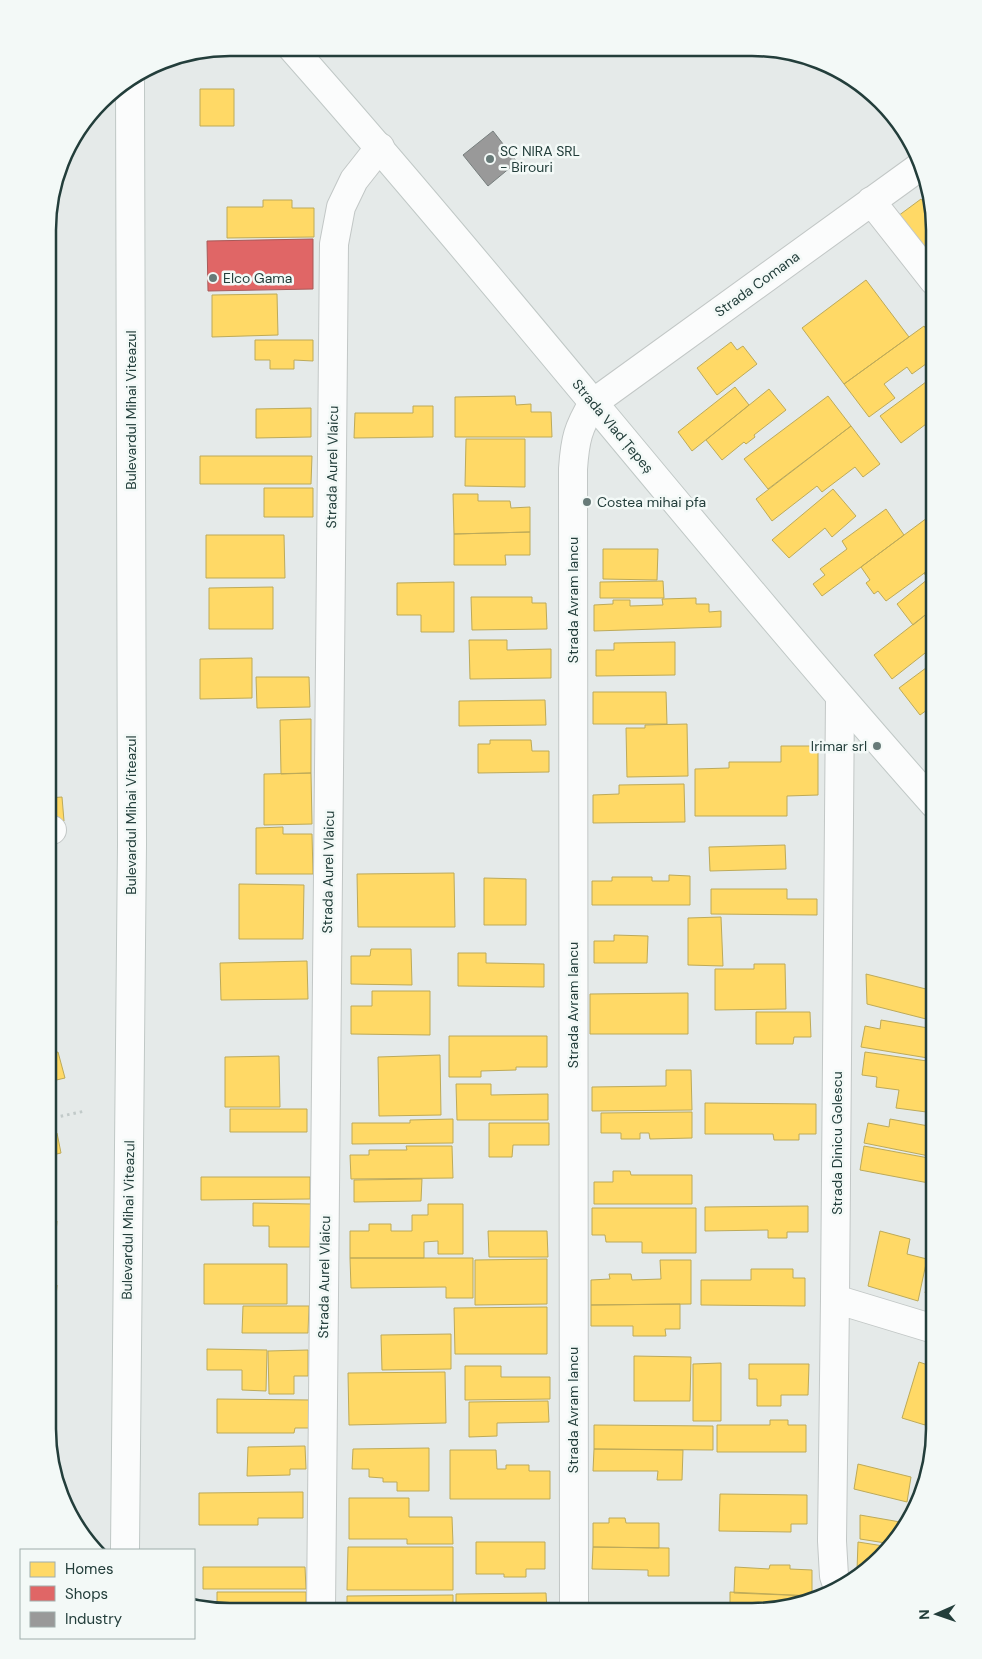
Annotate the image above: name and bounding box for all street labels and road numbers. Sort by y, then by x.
street label: Strada Comana [711,247,803,321]
street label: Bulevardul Mihai Viteazul [122,330,140,490]
street label: Strada Vlad Țepeș [568,375,658,477]
street label: Strada Aurel Vlaicu [322,405,342,529]
street label: Strada Avram Iancu [564,537,582,663]
street label: Bulevardul Mihai Viteazul [122,735,140,895]
street label: Strada Aurel Vlaicu [318,810,338,934]
street label: Strada Avram Iancu [564,942,582,1068]
street label: Strada Dinicu Golescu [828,1071,846,1215]
street label: Bulevardul Mihai Viteazul [118,1140,138,1300]
street label: Strada Aurel Vlaicu [314,1215,334,1339]
street label: Strada Avram Iancu [564,1347,582,1473]

